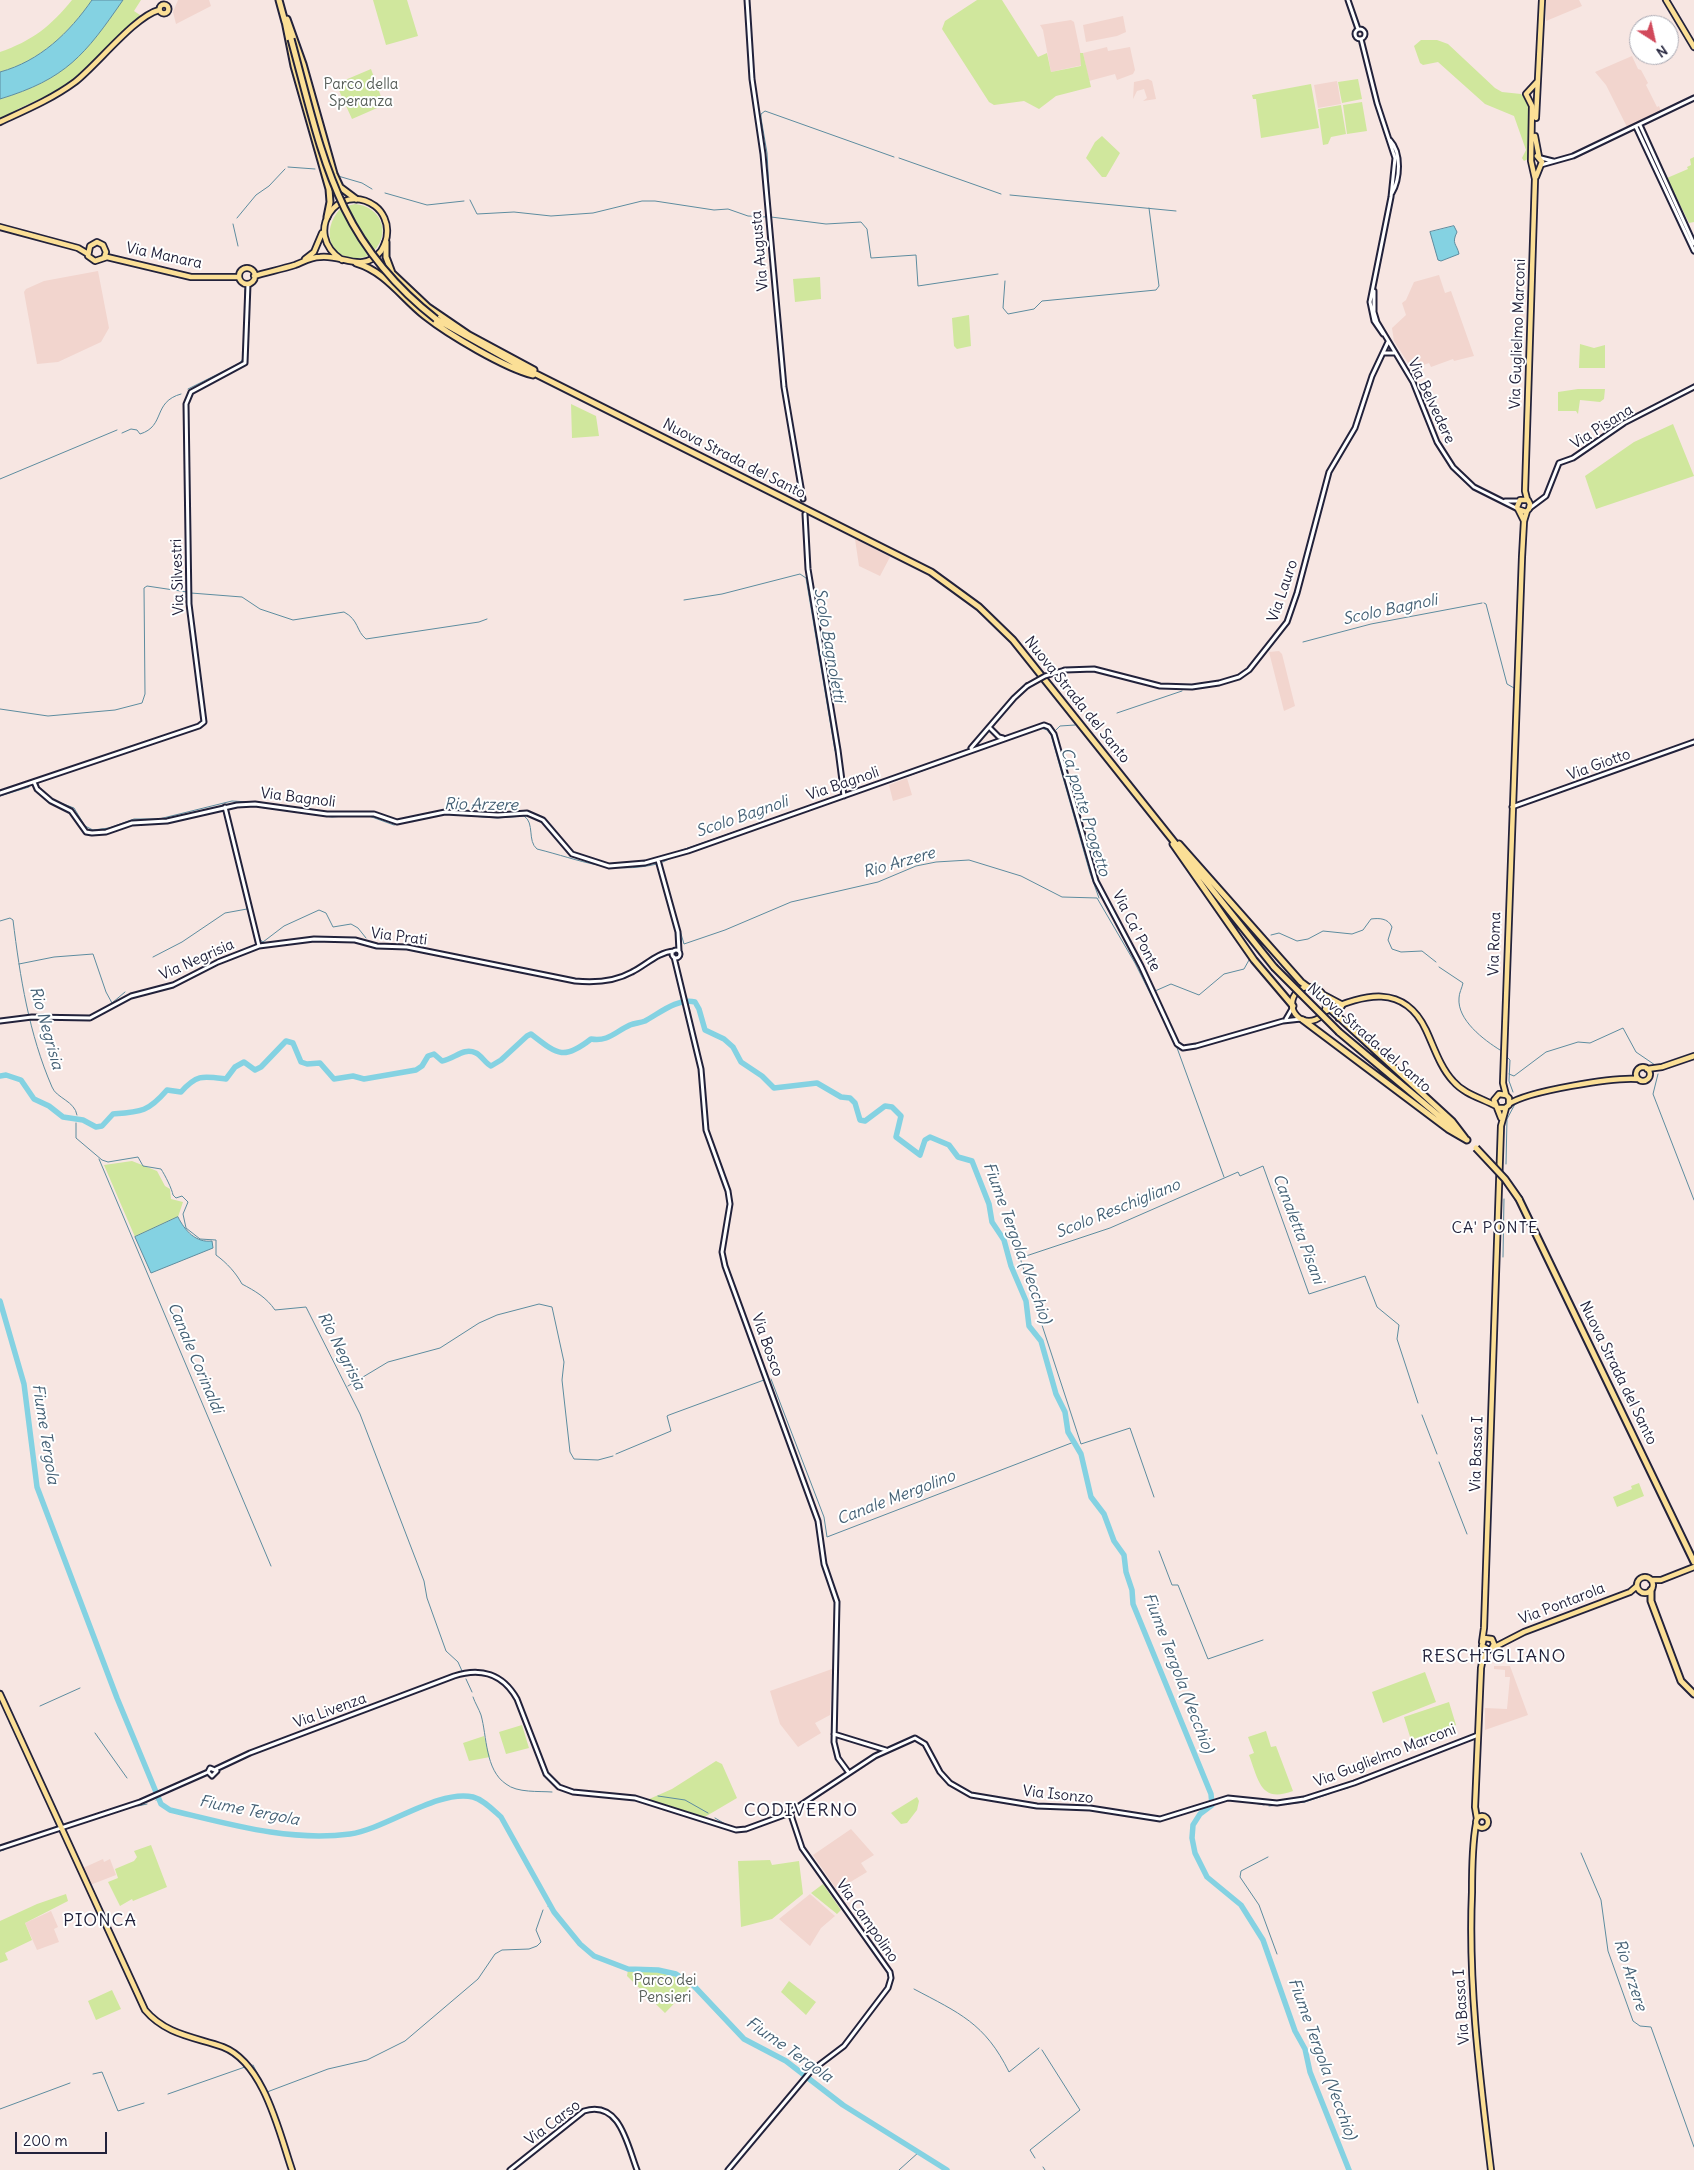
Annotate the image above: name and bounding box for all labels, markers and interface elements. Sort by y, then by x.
north arrow [1629,15,1679,65]
text: N [1653,41,1671,62]
park label: Parco della Speranza [324,76,398,111]
street label: Via Augusta [748,210,772,292]
street label: Via Manara [124,239,204,273]
street label: Via Guglielmo Marconi [1506,258,1530,410]
street label: Via Belvedere [1403,355,1459,447]
street label: Via Pisana [1568,401,1636,453]
street label: Nuova Strada del Santo [660,415,808,503]
street label: Via Silvestri [168,538,188,616]
street label: Via Lauro [1264,558,1302,624]
water label: Scolo Bagnoletti [810,586,848,704]
water label: Scolo Bagnoli [1341,591,1439,629]
street label: Nuova Strada del Santo [1020,633,1134,767]
water label: Ca' ponte Progetto [1056,745,1114,879]
street label: Via Giotto [1565,745,1633,785]
street label: Via Bagnoli [804,763,882,805]
street label: Via Bagnoli [259,784,337,812]
water label: Scolo Bagnoli [693,792,791,842]
water label: Rio Arzere [444,795,518,815]
water label: Rio Arzere [861,844,937,882]
street label: Via Ca' Ponte [1108,888,1164,974]
street label: Via Roma [1485,911,1505,977]
street label: Via Prati [370,925,428,949]
street label: Via Negrisia [157,936,237,984]
street label: Nuova Strada del Santo [1303,979,1435,1097]
water label: Rio Negrisia [25,984,67,1072]
water label: Fiume Tergola (Vecchio) [979,1160,1055,1326]
water label: Canaletta Pisani [1268,1171,1328,1287]
water label: Scolo Reschigliano [1053,1175,1183,1243]
district label: CA' PONTE [1450,1218,1540,1238]
street label: Nuova Strada del Santo [1575,1298,1661,1448]
water label: Canale Corinaldi [163,1300,227,1416]
water label: Rio Negrisia [313,1309,369,1393]
street label: Via Bosco [747,1311,787,1379]
water label: Fiume Tergola [28,1382,62,1486]
street label: Via Bassa I [1467,1416,1487,1492]
water label: Canale Mergolino [834,1467,958,1529]
street label: Via Pontarola [1517,1579,1607,1629]
water label: Fiume Tergola (Vecchio) [1139,1590,1217,1756]
district label: RESCHIGLIANO [1420,1646,1568,1668]
street label: Via Livenza [291,1690,369,1732]
street label: Via Guglielmo Marconi [1311,1721,1459,1791]
street label: Via Isonzo [1022,1782,1094,1808]
water label: Fiume Tergola [197,1792,301,1830]
district label: CODIVERNO [743,1800,859,1822]
street label: Via Campolino [832,1876,902,1966]
district label: PIONCA [62,1910,138,1932]
water label: Rio Arzere [1609,1937,1651,2013]
street label: Via Bassa I [1450,1969,1474,2045]
park label: Parco dei Pensieri [634,1972,696,2007]
water label: Fiume Tergola (Vecchio) [1284,1976,1360,2142]
water label: Fiume Tergola [742,2013,836,2087]
street label: Via Carso [522,2096,584,2150]
scale bar [18,2122,110,2154]
text: 200 m [23,2131,68,2150]

